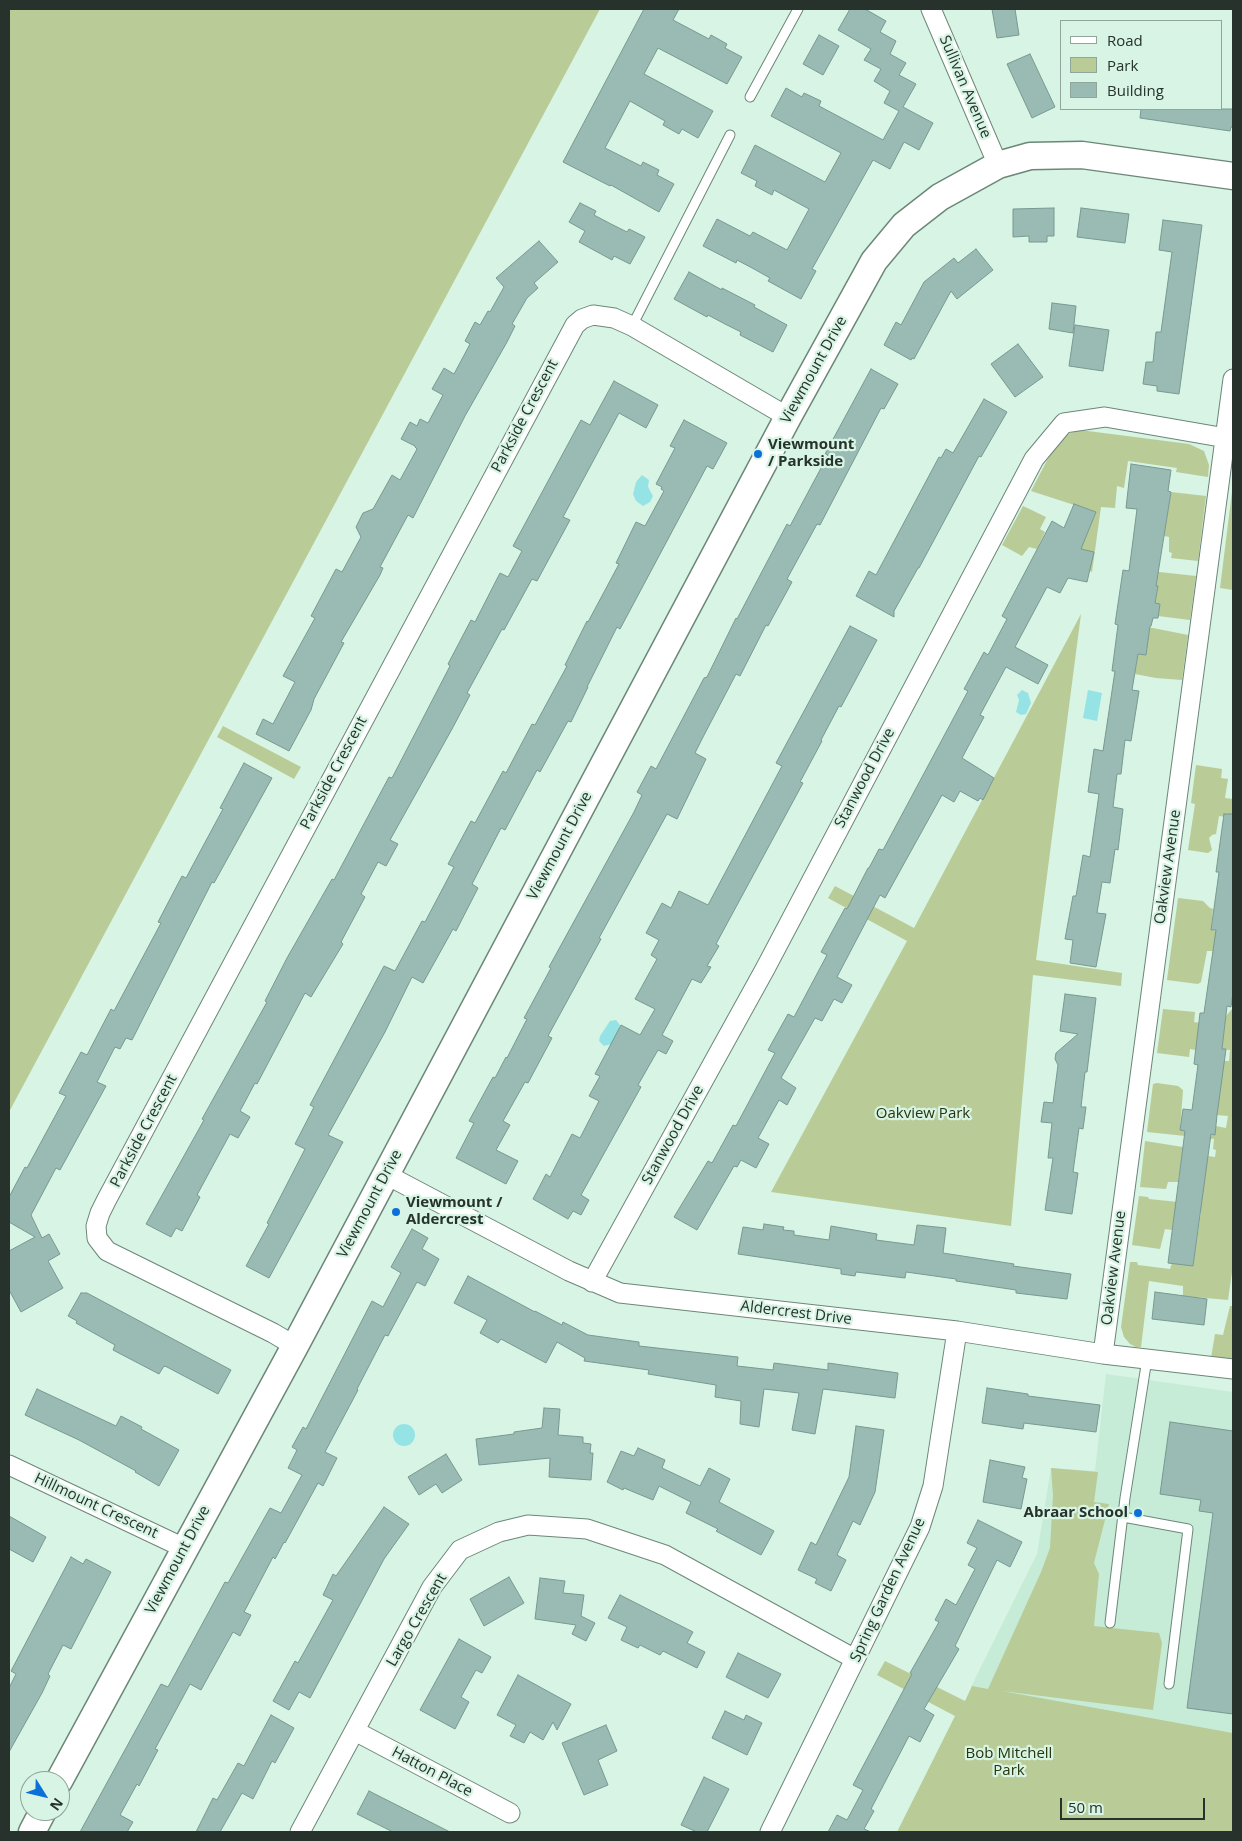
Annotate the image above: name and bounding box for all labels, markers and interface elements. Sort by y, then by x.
legend [1060,20,1222,110]
text: Road [1107,30,1143,50]
street label: Sullivan Avenue [935,33,995,141]
text: Park [1107,55,1138,75]
text: Building [1107,80,1164,100]
street label: Viewmount Drive [777,313,851,427]
street label: Parkside Crescent [488,357,562,475]
place label: Viewmount / Parkside [768,436,854,471]
marker: Viewmount / Parkside [752,448,764,460]
street label: Parkside Crescent [297,714,371,832]
street label: Stanwood Drive [831,725,899,831]
street label: Viewmount Drive [524,789,596,903]
street label: Oakview Avenue [1151,809,1185,925]
street label: Parkside Crescent [107,1072,181,1190]
street label: Stanwood Drive [638,1082,708,1188]
park label: Oakview Park [876,1105,970,1123]
street label: Viewmount Drive [334,1147,406,1261]
place label: Viewmount / Aldercrest [406,1194,502,1229]
marker: Viewmount / Aldercrest [390,1206,402,1218]
street label: Oakview Avenue [1098,1210,1130,1326]
street label: Aldercrest Drive [739,1297,853,1329]
street label: Hillmount Crescent [31,1469,161,1543]
street label: Viewmount Drive [142,1503,214,1617]
place label: Abraar School [1024,1504,1128,1522]
marker: Abraar School [1132,1507,1144,1519]
street label: Spring Garden Avenue [847,1515,929,1665]
street label: Largo Crescent [383,1570,451,1670]
street label: Hatton Place [389,1743,475,1801]
park label: Bob Mitchell Park [966,1745,1052,1780]
north arrow [20,1771,70,1821]
scale bar [1062,1788,1207,1820]
text: N [46,1794,68,1815]
text: 50 m [1068,1797,1103,1817]

